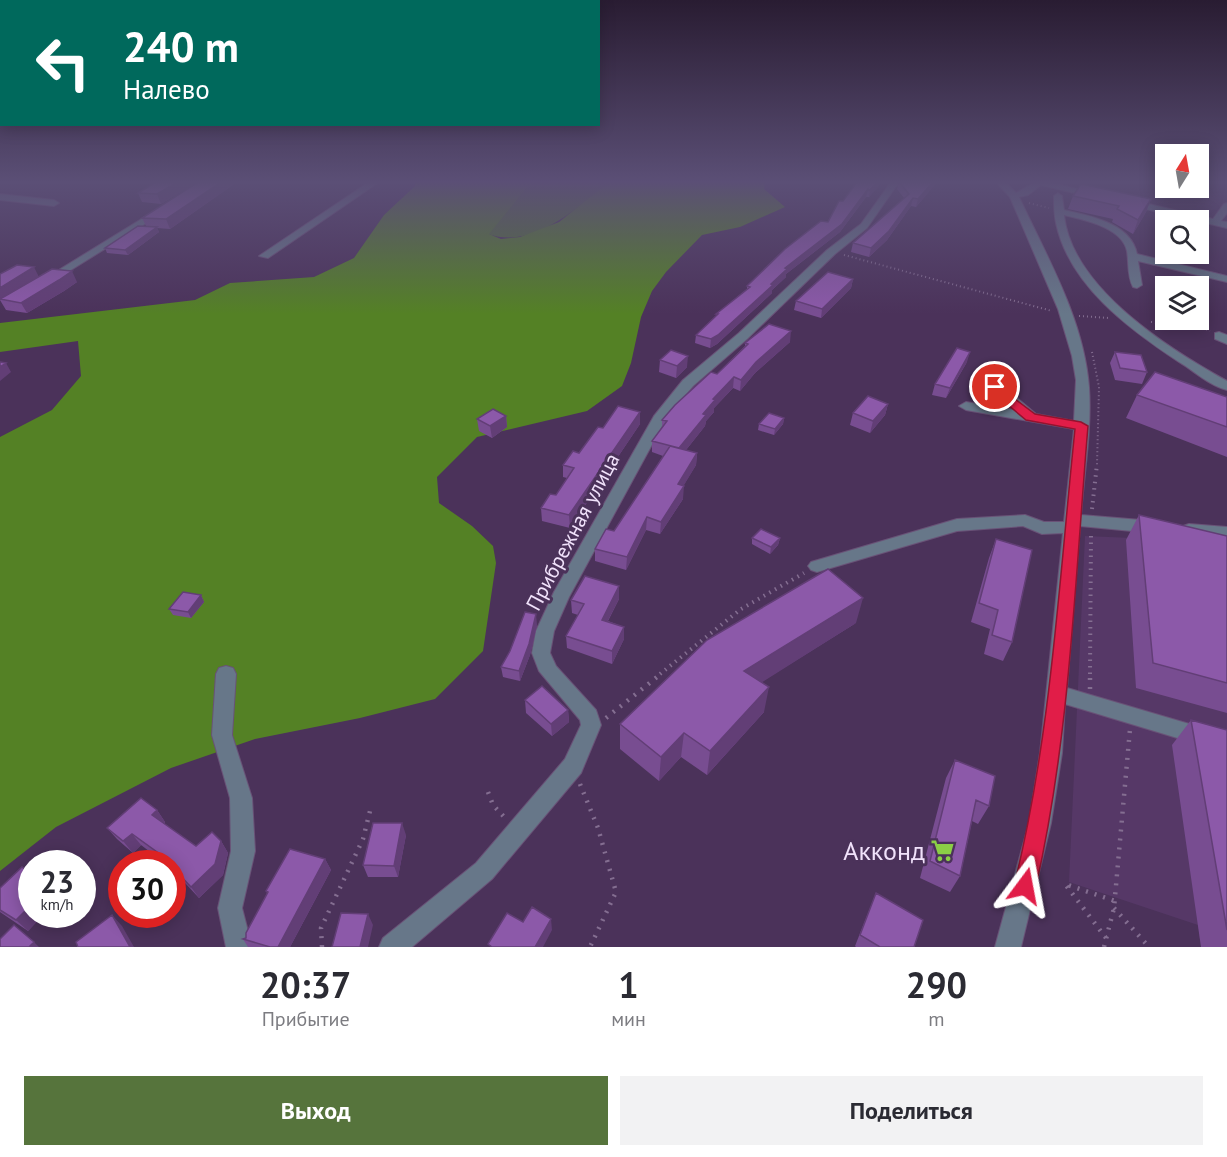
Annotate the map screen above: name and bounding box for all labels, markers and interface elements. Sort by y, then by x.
text: 240 m [123,19,239,74]
icon: left [24,24,102,102]
text: Налево [123,72,210,106]
north arrow [1155,144,1209,198]
map controls [1155,144,1209,330]
button: search [1155,210,1209,264]
button: layers [1155,276,1209,330]
pin [969,361,1020,412]
icon: arrive [978,370,1011,403]
street label: Прибрежная улица [520,448,625,615]
place label: Акконд [843,834,925,867]
supermarket icon: Акконд [930,838,956,864]
speed limit sign: 30 [108,850,186,928]
position arrow [993,854,1057,918]
text: 23 [40,862,74,901]
text: km/h [41,895,73,914]
text: 20:37 [260,961,351,1008]
text: 1 [618,961,639,1008]
text: 290 [906,961,967,1008]
text: Прибытие [262,1006,350,1032]
text: мин [611,1006,646,1032]
text: m [928,1006,945,1032]
button: Выход [24,1076,608,1145]
button: Поделиться [620,1076,1203,1145]

